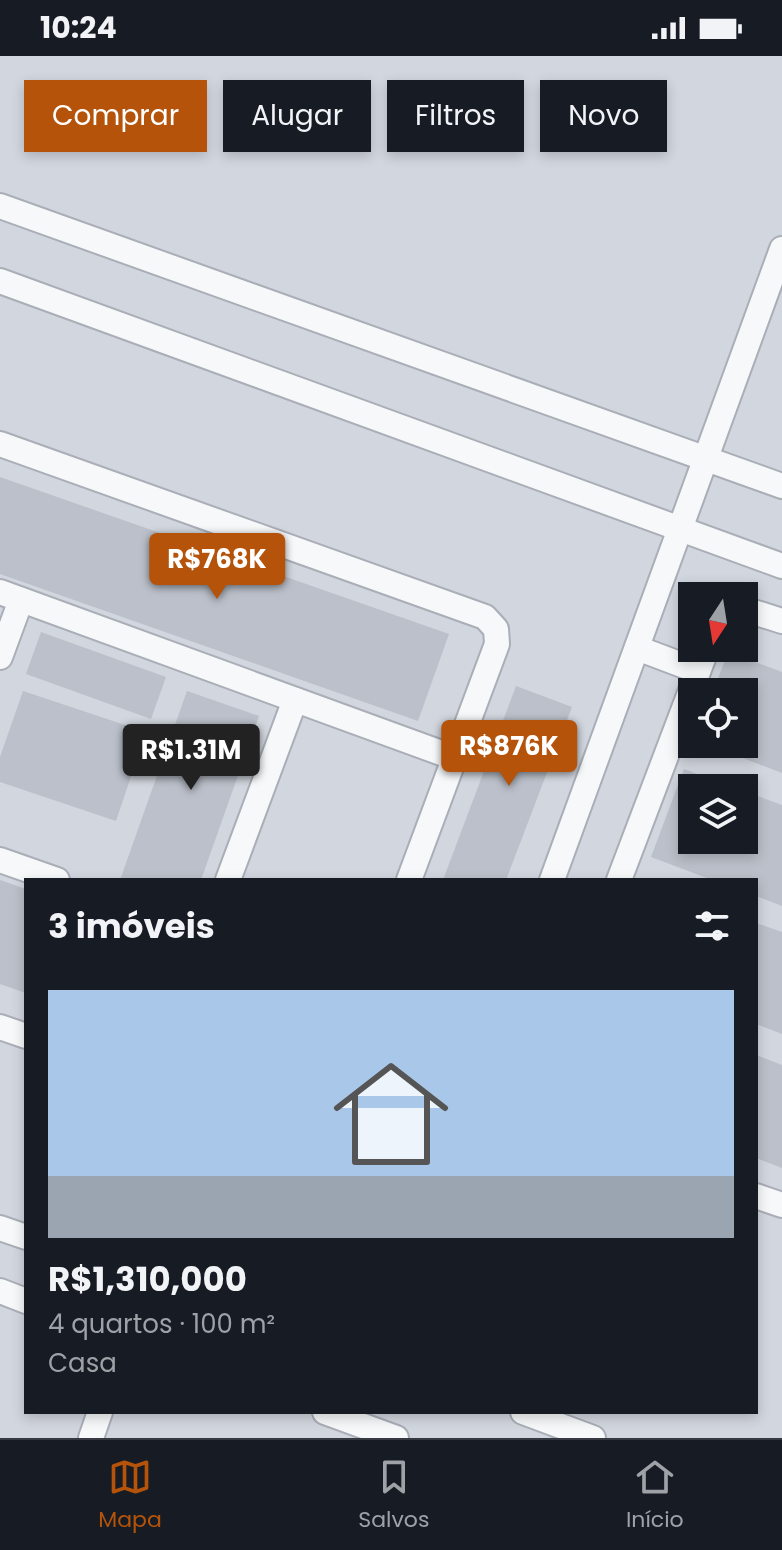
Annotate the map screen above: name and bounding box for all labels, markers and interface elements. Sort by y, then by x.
text: 10:24 [40,6,117,49]
chip: Comprar [24,80,207,152]
chip: Alugar [223,80,371,152]
chip: Filtros [387,80,524,152]
chip: Novo [540,80,667,152]
pin: R$768K [152,533,282,601]
text: R$768K [167,541,267,577]
north arrow [678,582,758,662]
map controls [678,582,758,854]
button: locate [678,678,758,758]
pin: R$876K [444,720,574,788]
pin: R$1.31M [117,724,265,792]
text: R$876K [459,728,559,764]
text: R$1.31M [141,732,241,768]
button: layers [678,774,758,854]
text: 3 imóveis [48,902,215,950]
icon: filters [690,904,734,948]
icon: home [319,1042,463,1186]
text: R$1,310,000 [48,1255,247,1303]
text: 4 quartos · 100 m² [48,1306,275,1342]
text: Casa [48,1345,117,1381]
tab: Mapa [98,1455,162,1536]
tab: Salvos [358,1455,429,1536]
tab: Início [626,1455,684,1536]

